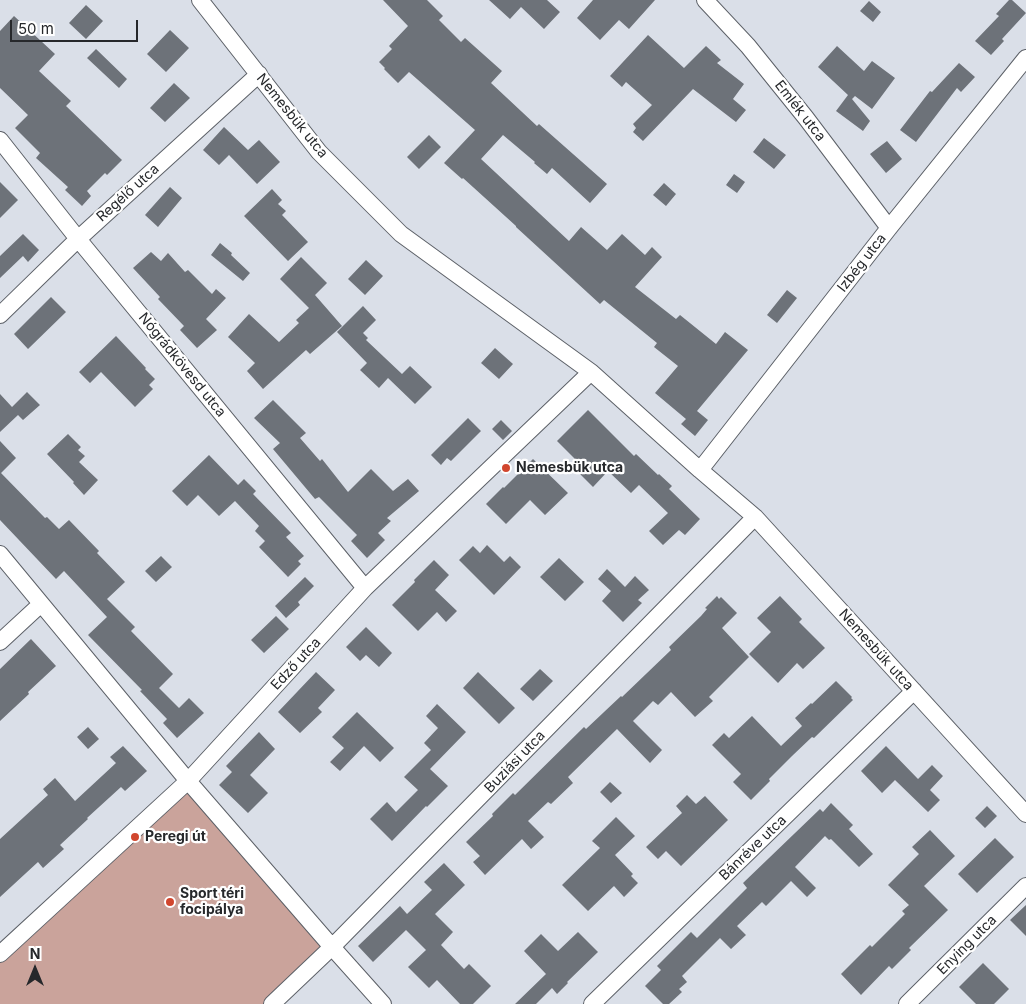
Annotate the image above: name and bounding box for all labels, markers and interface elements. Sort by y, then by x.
scale bar [12,10,140,42]
text: 50 m [18,19,54,38]
street label: Nemesbük utca [253,70,331,162]
street label: Emlék utca [771,77,829,145]
street label: Regélő utca [93,161,163,225]
street label: Izbég utca [834,230,890,296]
street label: Nógrádkövesd utca [135,310,229,420]
place label: Nemesbük utca [516,460,623,476]
marker: Nemesbük utca [500,462,512,474]
street label: Nemesbük utca [835,606,917,694]
street label: Edző utca [267,634,325,694]
street label: Buziási utca [481,727,549,797]
street label: Bánréve utca [716,812,790,884]
place label: Peregi út [145,829,206,845]
marker: Peregi út [129,831,141,843]
place label: Sport téri focipálya [180,886,244,919]
marker: Sport téri focipálya [164,896,176,908]
street label: Enying utca [934,912,1000,978]
north arrow [10,944,60,994]
text: N [30,945,40,962]

